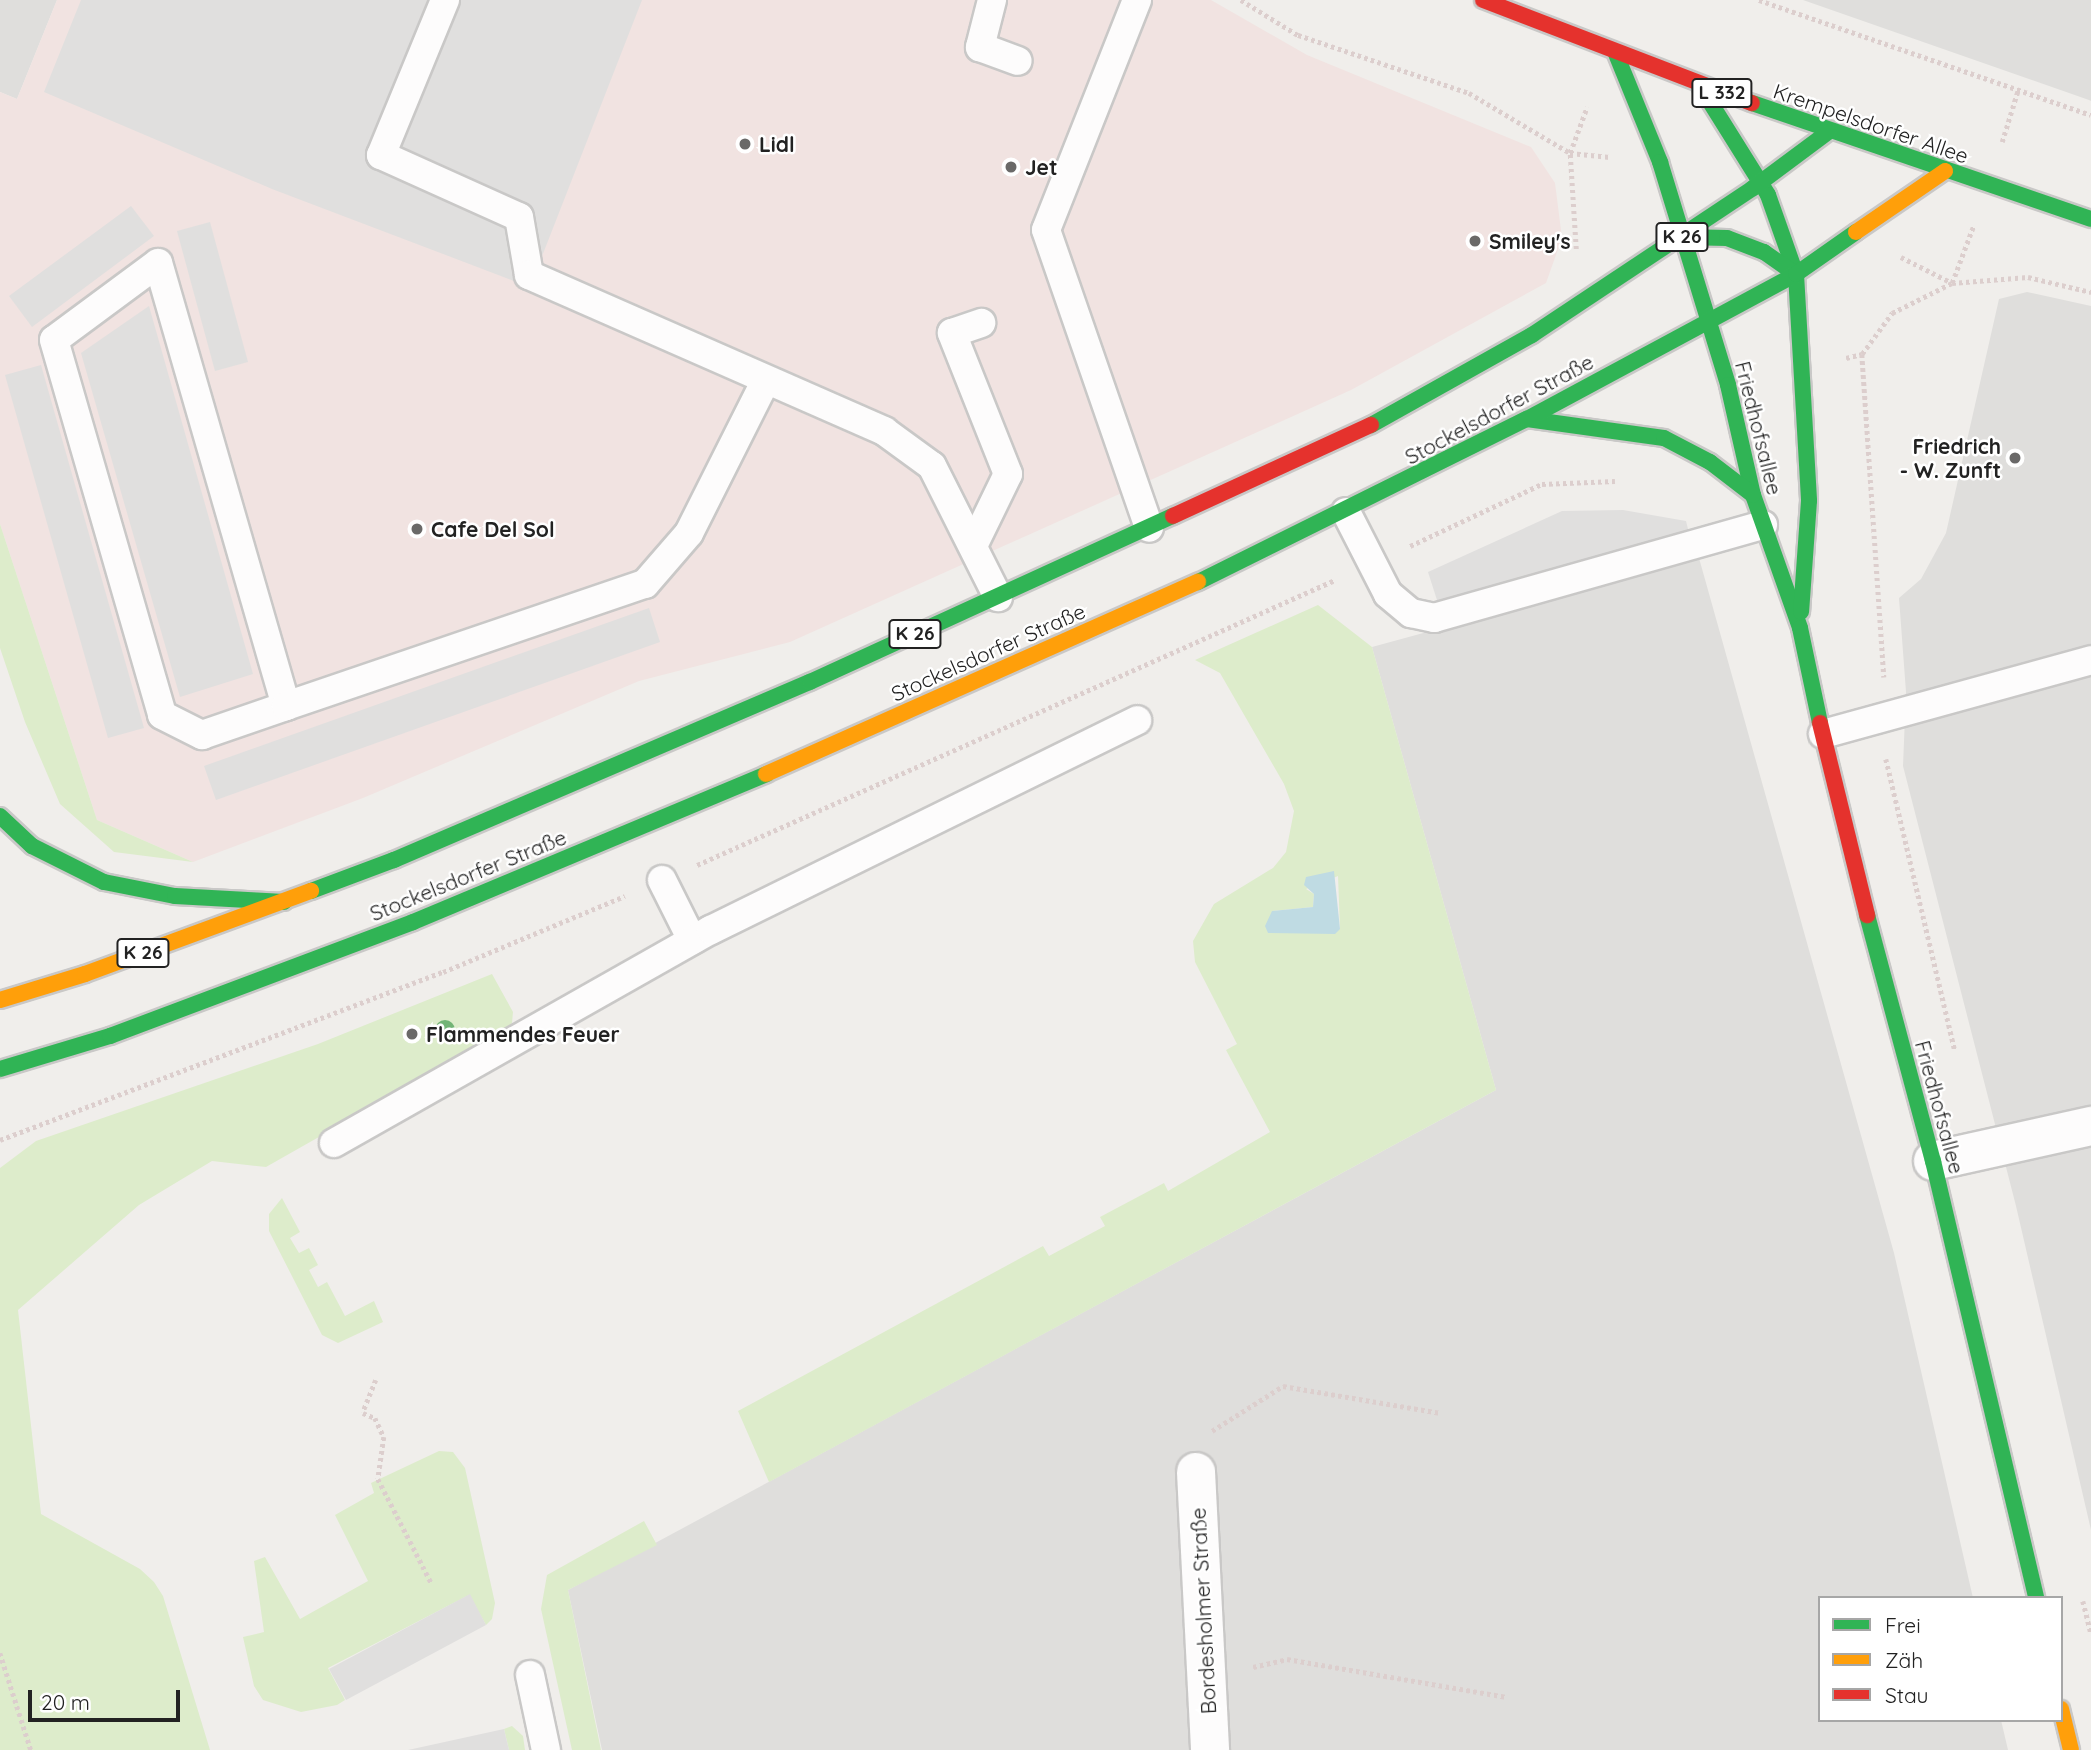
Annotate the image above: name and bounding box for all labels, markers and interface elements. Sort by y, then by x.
road number: L 332 [1690,78,1754,108]
street label: Krempelsdorfer Allee [1770,78,1972,168]
place label: Lidl [759,131,795,157]
marker: Lidl [737,136,753,152]
place label: Jet [1025,154,1058,180]
marker: Jet [1003,159,1019,175]
road number: K 26 [1654,221,1710,252]
place label: Smiley's [1489,228,1571,254]
marker: Smiley's [1467,233,1483,249]
street label: Stockelsdorfer Straße [1401,349,1597,469]
street label: Friedhofsallee [1730,359,1788,497]
place label: Friedrich - W. Zunft [1900,433,2001,483]
marker: Friedrich - W. Zunft [2007,450,2023,466]
place label: Cafe Del Sol [431,516,555,542]
marker: Cafe Del Sol [409,521,425,537]
street label: Stockelsdorfer Straße [887,598,1089,706]
road number: K 26 [887,618,943,650]
street label: Stockelsdorfer Straße [366,824,570,926]
road number: K 26 [115,937,171,968]
place label: Flammendes Feuer [426,1021,620,1047]
marker: Flammendes Feuer [404,1026,420,1042]
street label: Friedhofsallee [1910,1038,1970,1176]
street label: Bordesholmer Straße [1185,1507,1221,1715]
legend [1818,1596,2063,1722]
text: Frei [1885,1612,1921,1638]
text: Zäh [1885,1647,1923,1673]
scale bar [32,1676,184,1720]
text: Stau [1885,1682,1928,1708]
text: 20 m [41,1689,90,1715]

